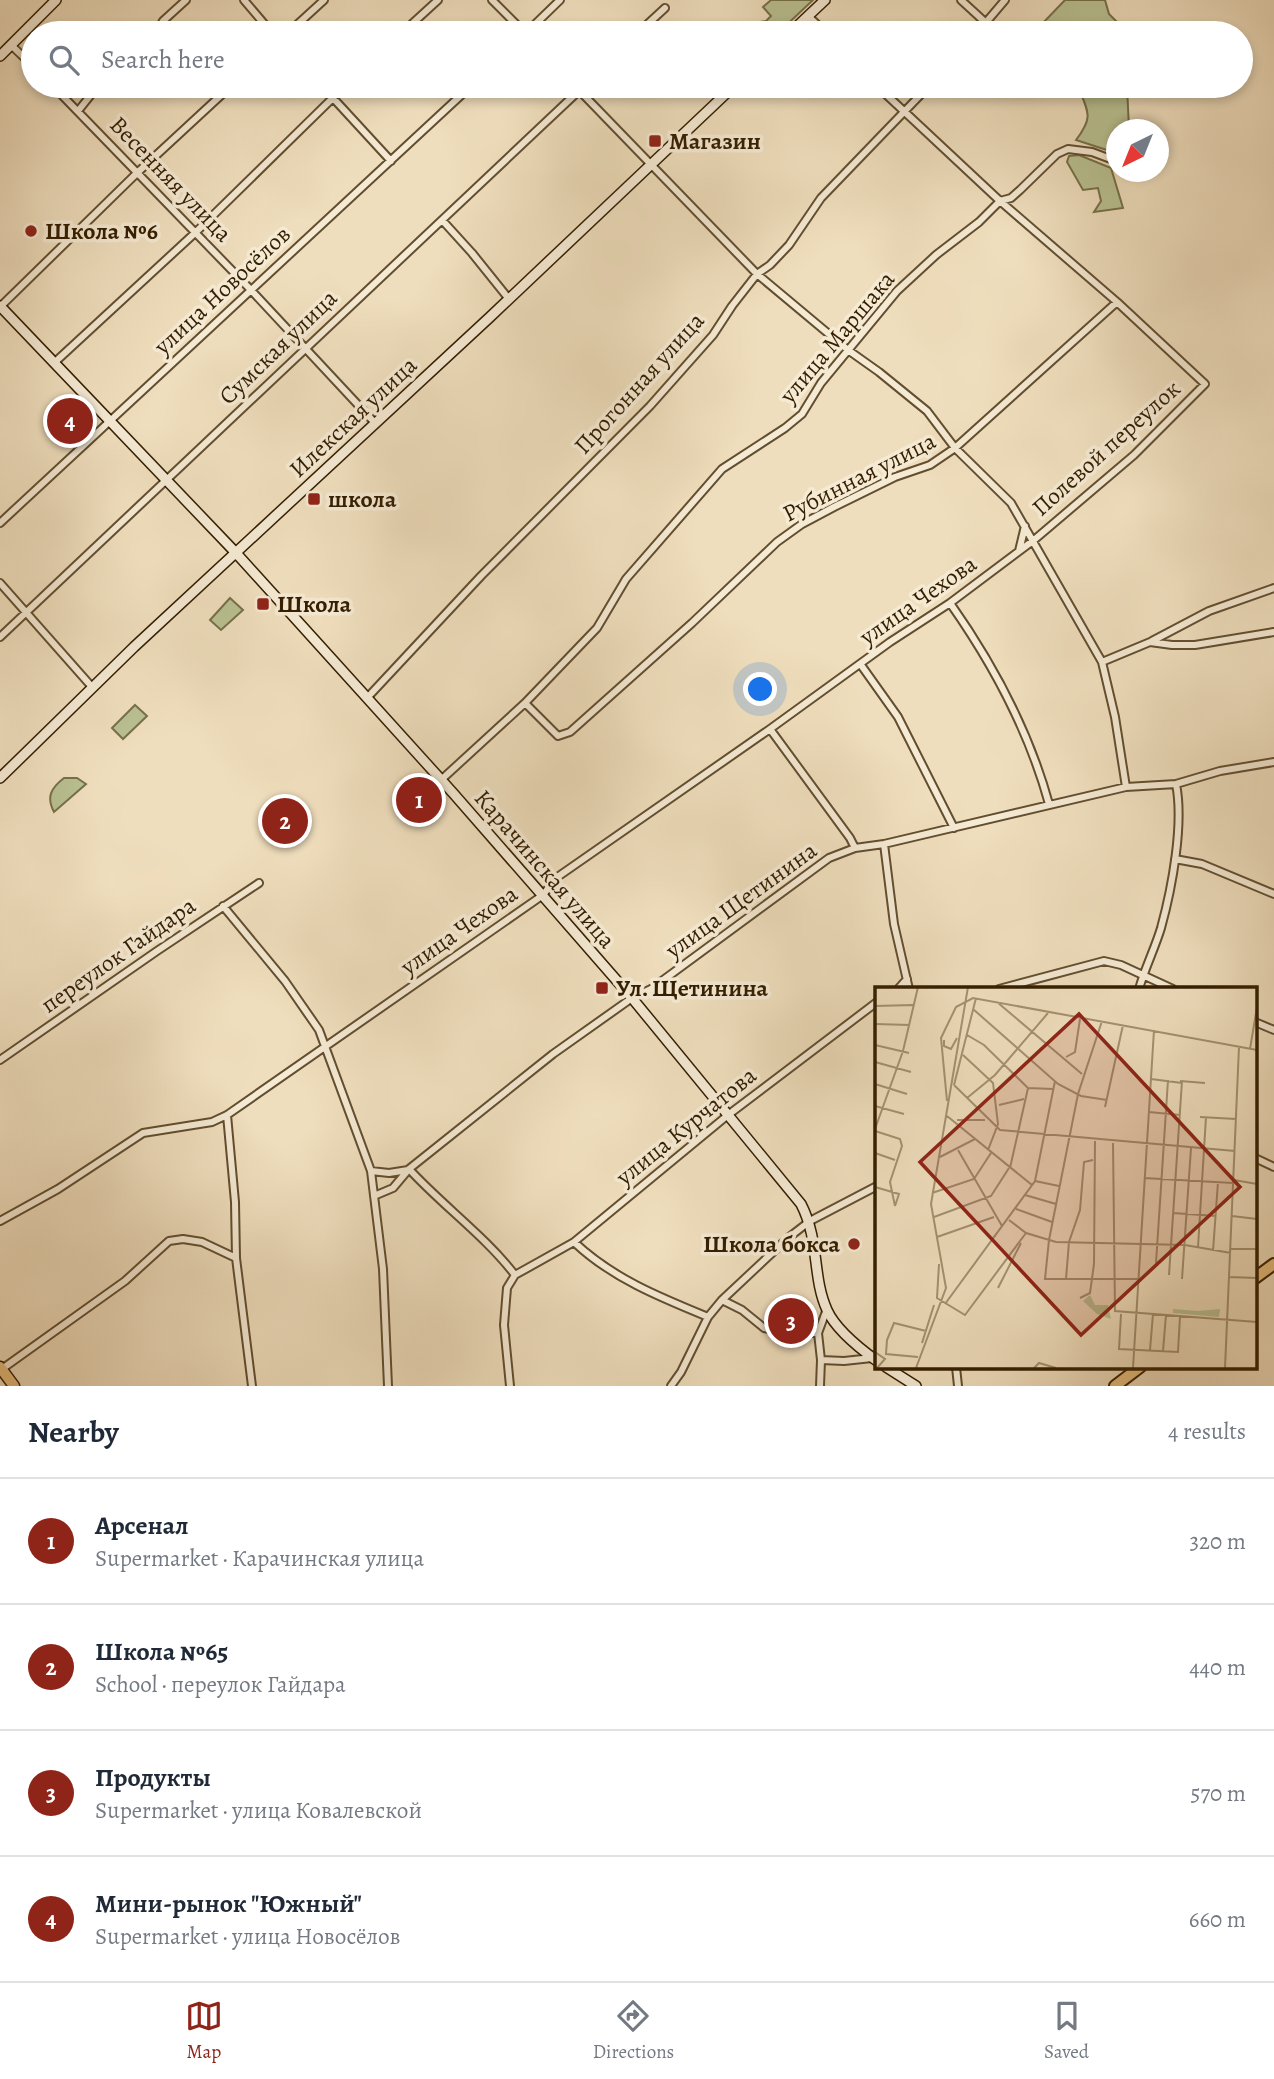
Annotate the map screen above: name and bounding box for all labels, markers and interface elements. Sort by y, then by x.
search box [21,21,1253,98]
icon: search [45,41,83,79]
text: Search here [101,42,225,77]
street label: Весенняя улица [103,109,239,249]
north arrow [1106,119,1169,182]
place label: Магазин [669,125,761,157]
marker: Магазин [647,133,663,149]
place label: Школа №6 [45,215,158,247]
street label: улица Новосёлов [146,218,297,362]
marker: Школа №6 [23,223,39,239]
street label: улица Маршака [772,264,902,411]
street label: Сумская улица [212,282,344,412]
street label: Прогонная улица [567,305,711,461]
street label: Илекская улица [282,349,424,485]
street label: Полевой переулок [1025,373,1187,523]
pin: 4 [47,395,93,447]
street label: Рубинная улица [777,425,941,529]
place label: школа [328,483,397,515]
marker: школа [306,491,322,507]
street label: улица Чехова [852,548,983,653]
place label: Школа [277,588,352,620]
marker: Школа [255,596,271,612]
your location [743,672,777,706]
pin: 1 [396,774,442,826]
street label: Карачинская улица [467,783,623,955]
pin: 2 [262,795,308,847]
street label: улица Щетинина [658,834,823,966]
street label: улица Чехова [393,878,524,983]
street label: переулок Гайдара [34,890,202,1020]
place label: Ул. Щетинина [616,972,769,1004]
marker: Ул. Щетинина [594,980,610,996]
inset map [875,987,1256,1368]
street label: улица Курчатова [608,1059,763,1193]
place label: Школа бокса [703,1228,841,1260]
marker: Школа бокса [846,1236,862,1252]
pin: 3 [768,1295,814,1347]
text: Nearby [28,1412,119,1452]
text: 4 results [1168,1416,1246,1447]
text: Арсенал [95,1508,189,1543]
text: 1 [47,1526,55,1557]
text: 320 m [1190,1526,1246,1557]
text: Supermarket · Карачинская улица [95,1543,424,1574]
text: Школа №65 [95,1634,228,1669]
text: 2 [45,1652,57,1683]
text: 440 m [1189,1652,1246,1683]
text: School · переулок Гайдара [95,1669,346,1700]
text: Продукты [95,1760,211,1795]
text: 3 [46,1778,56,1809]
text: 570 m [1191,1778,1246,1809]
text: Supermarket · улица Ковалевской [95,1795,422,1826]
text: Мини-рынок "Южный" [95,1886,362,1921]
text: 4 [46,1904,56,1935]
text: 660 m [1189,1904,1246,1935]
text: Supermarket · улица Новосёлов [95,1921,401,1952]
tab: Map [185,1997,223,2065]
tab: Directions [593,1997,674,2065]
tab: Saved [1044,1997,1089,2065]

